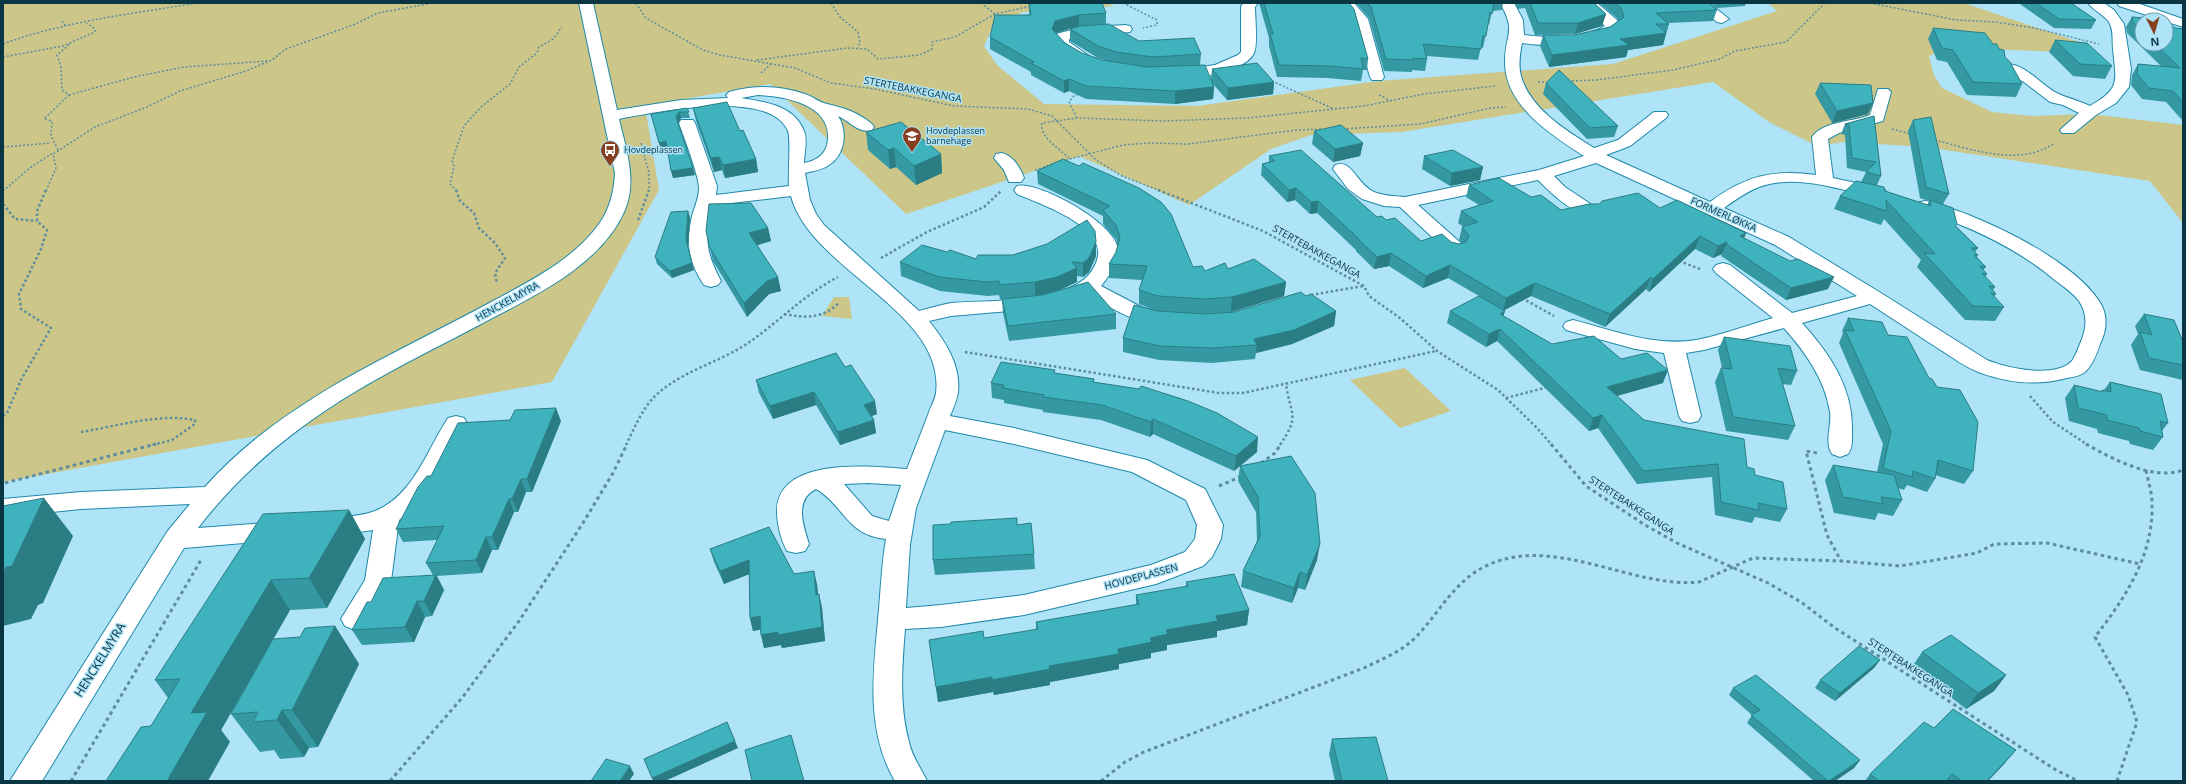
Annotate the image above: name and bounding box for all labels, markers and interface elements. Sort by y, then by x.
north arrow [2134,12,2174,52]
text: N [2150,35,2160,50]
street label: STERTEBAKKEGANGA [863,73,964,105]
place label: Hovdeplassen barnehage [926,124,985,147]
school or university icon: Hovdeplassen barnehage [901,125,923,153]
bus stop icon: Hovdeplassen [599,139,621,167]
place label: Hovdeplassen [624,143,683,156]
street label: FORMERLØKKA [1689,193,1760,235]
street label: STERTEBAKKEGANGA [1270,221,1364,281]
street label: HENCKELMYRA [473,277,542,324]
street label: STERTEBAKKEGANGA [1587,472,1678,538]
street label: HOVDEPLASSEN [1103,559,1179,593]
street label: HENCKELMYRA [70,619,129,700]
street label: STERTEBAKKEGANGA [1866,634,1957,700]

